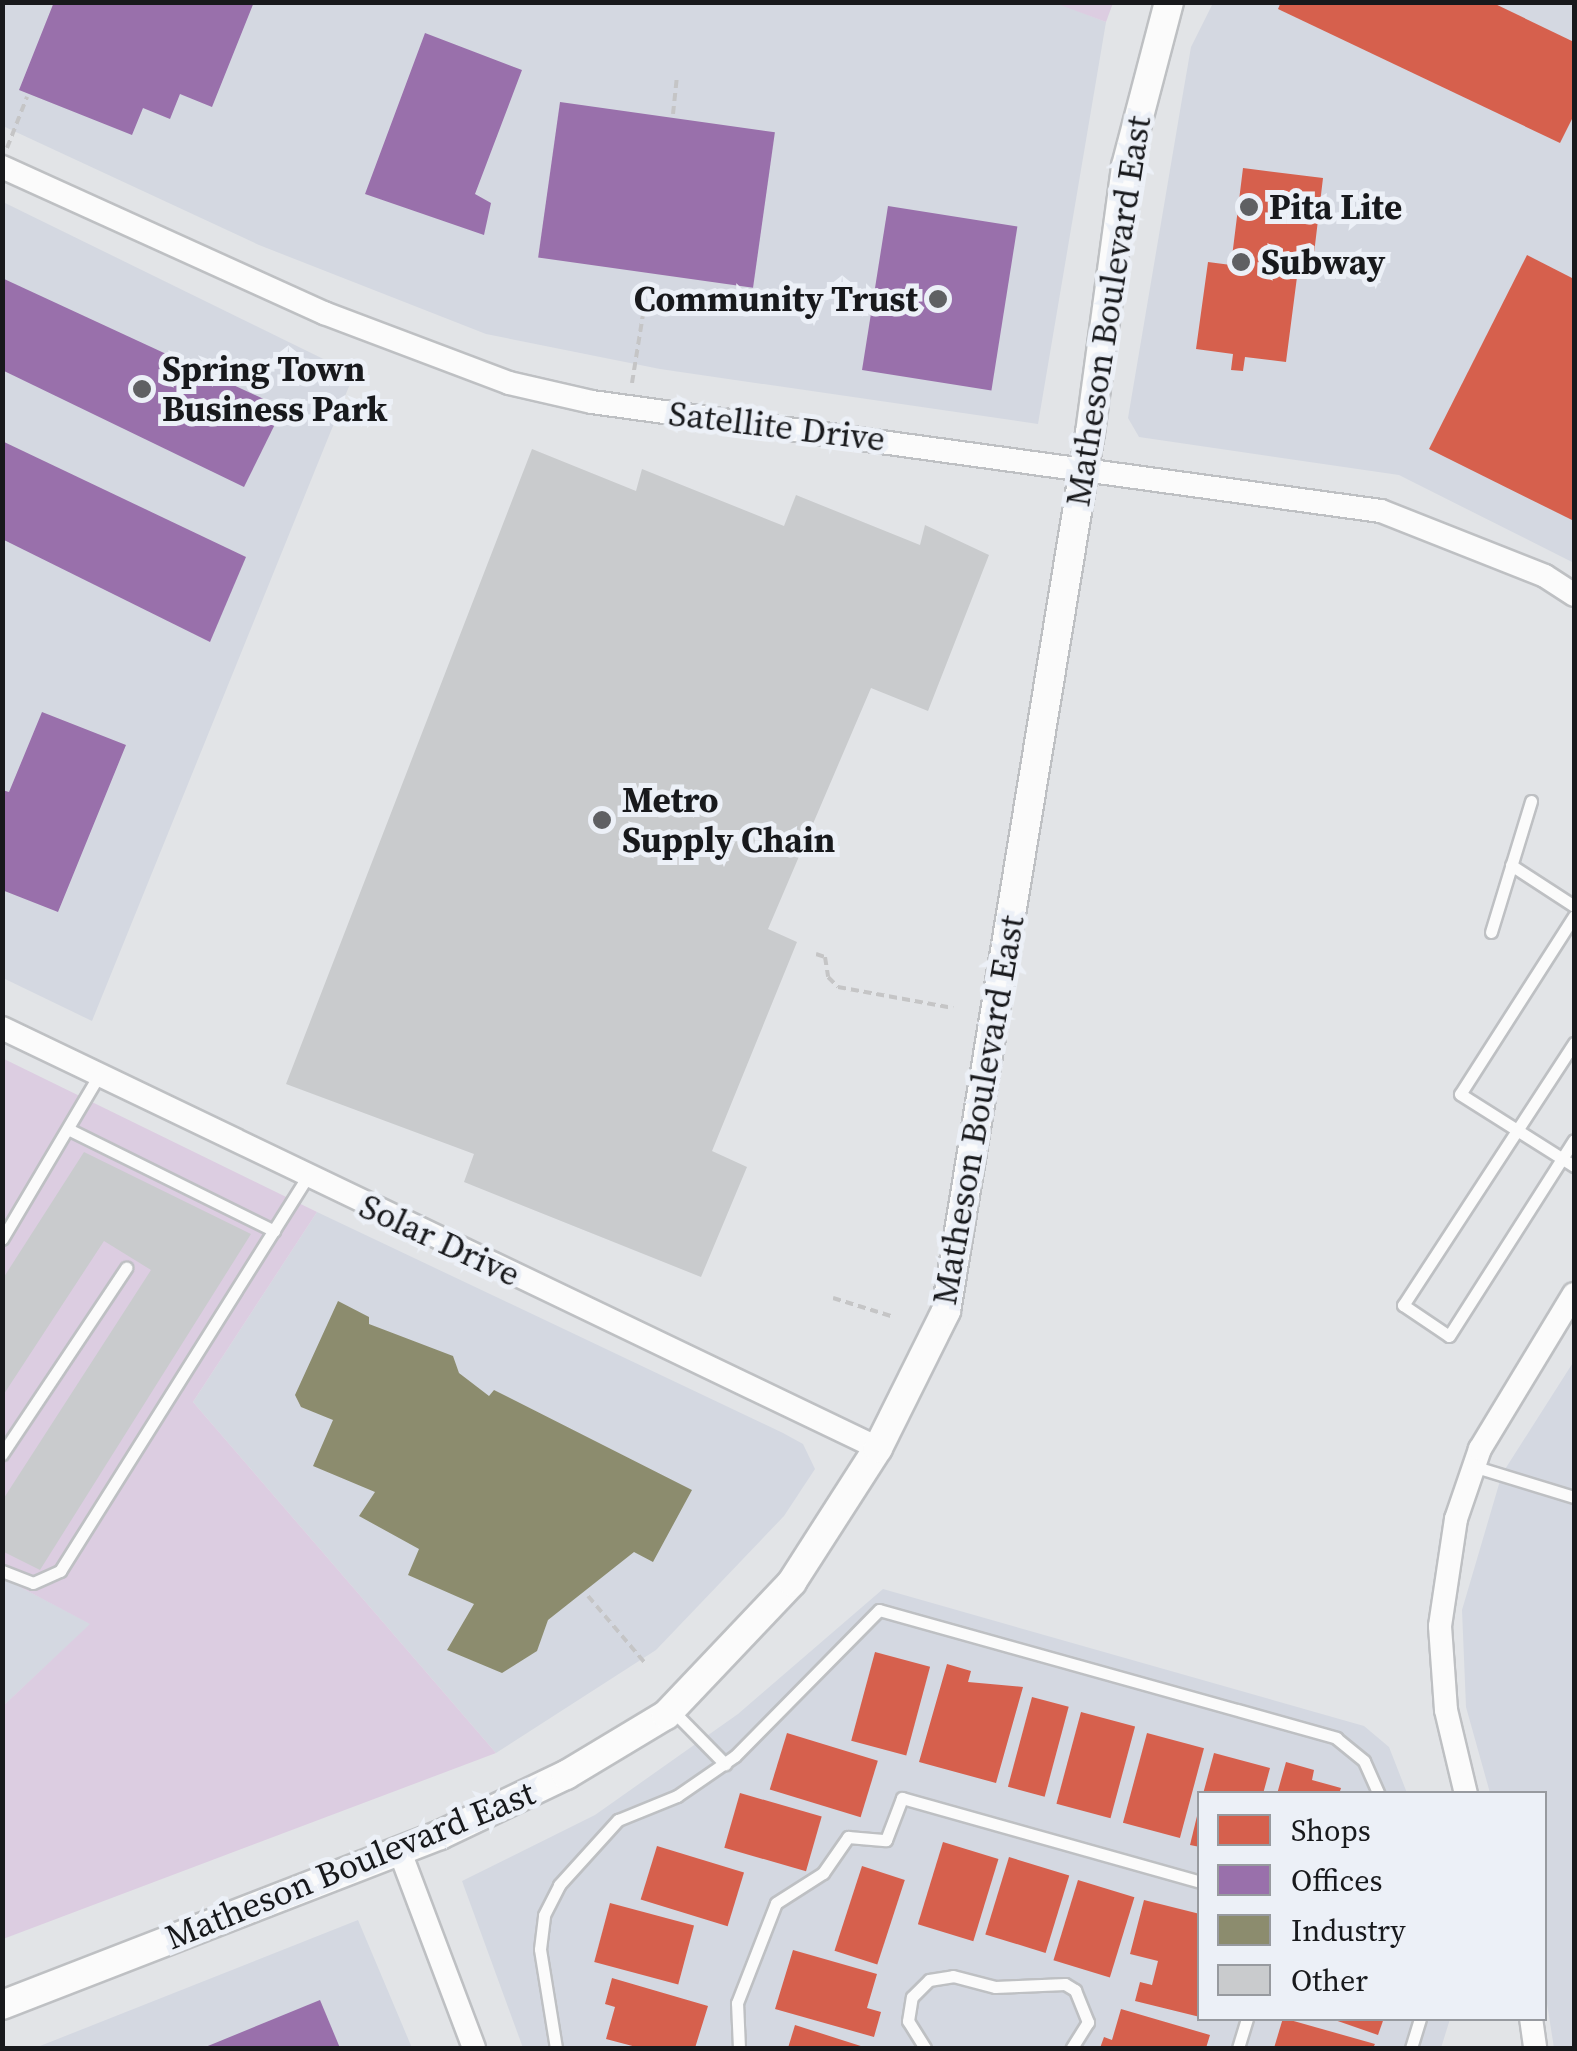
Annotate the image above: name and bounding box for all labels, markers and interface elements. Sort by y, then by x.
street label: Matheson Boulevard East [1056,113,1160,509]
place label: Pita Lite [1269,186,1402,228]
marker: Pita Lite [1238,196,1260,218]
place label: Subway [1261,241,1385,283]
marker: Subway [1230,251,1252,273]
place label: Community Trust [633,278,918,320]
marker: Community Trust [927,288,949,310]
place label: Spring Town Business Park [162,348,388,430]
marker: Spring Town Business Park [131,378,153,400]
street label: Satellite Drive [666,392,888,460]
place label: Metro Supply Chain [622,779,835,861]
marker: Metro Supply Chain [591,809,613,831]
street label: Matheson Boulevard East [923,912,1033,1308]
street label: Solar Drive [353,1185,527,1295]
street label: Matheson Boulevard East [159,1772,541,1958]
legend [1197,1791,1547,2021]
text: Shops [1291,1810,1371,1851]
text: Offices [1291,1860,1383,1901]
text: Industry [1291,1910,1406,1951]
text: Other [1291,1960,1368,2001]

